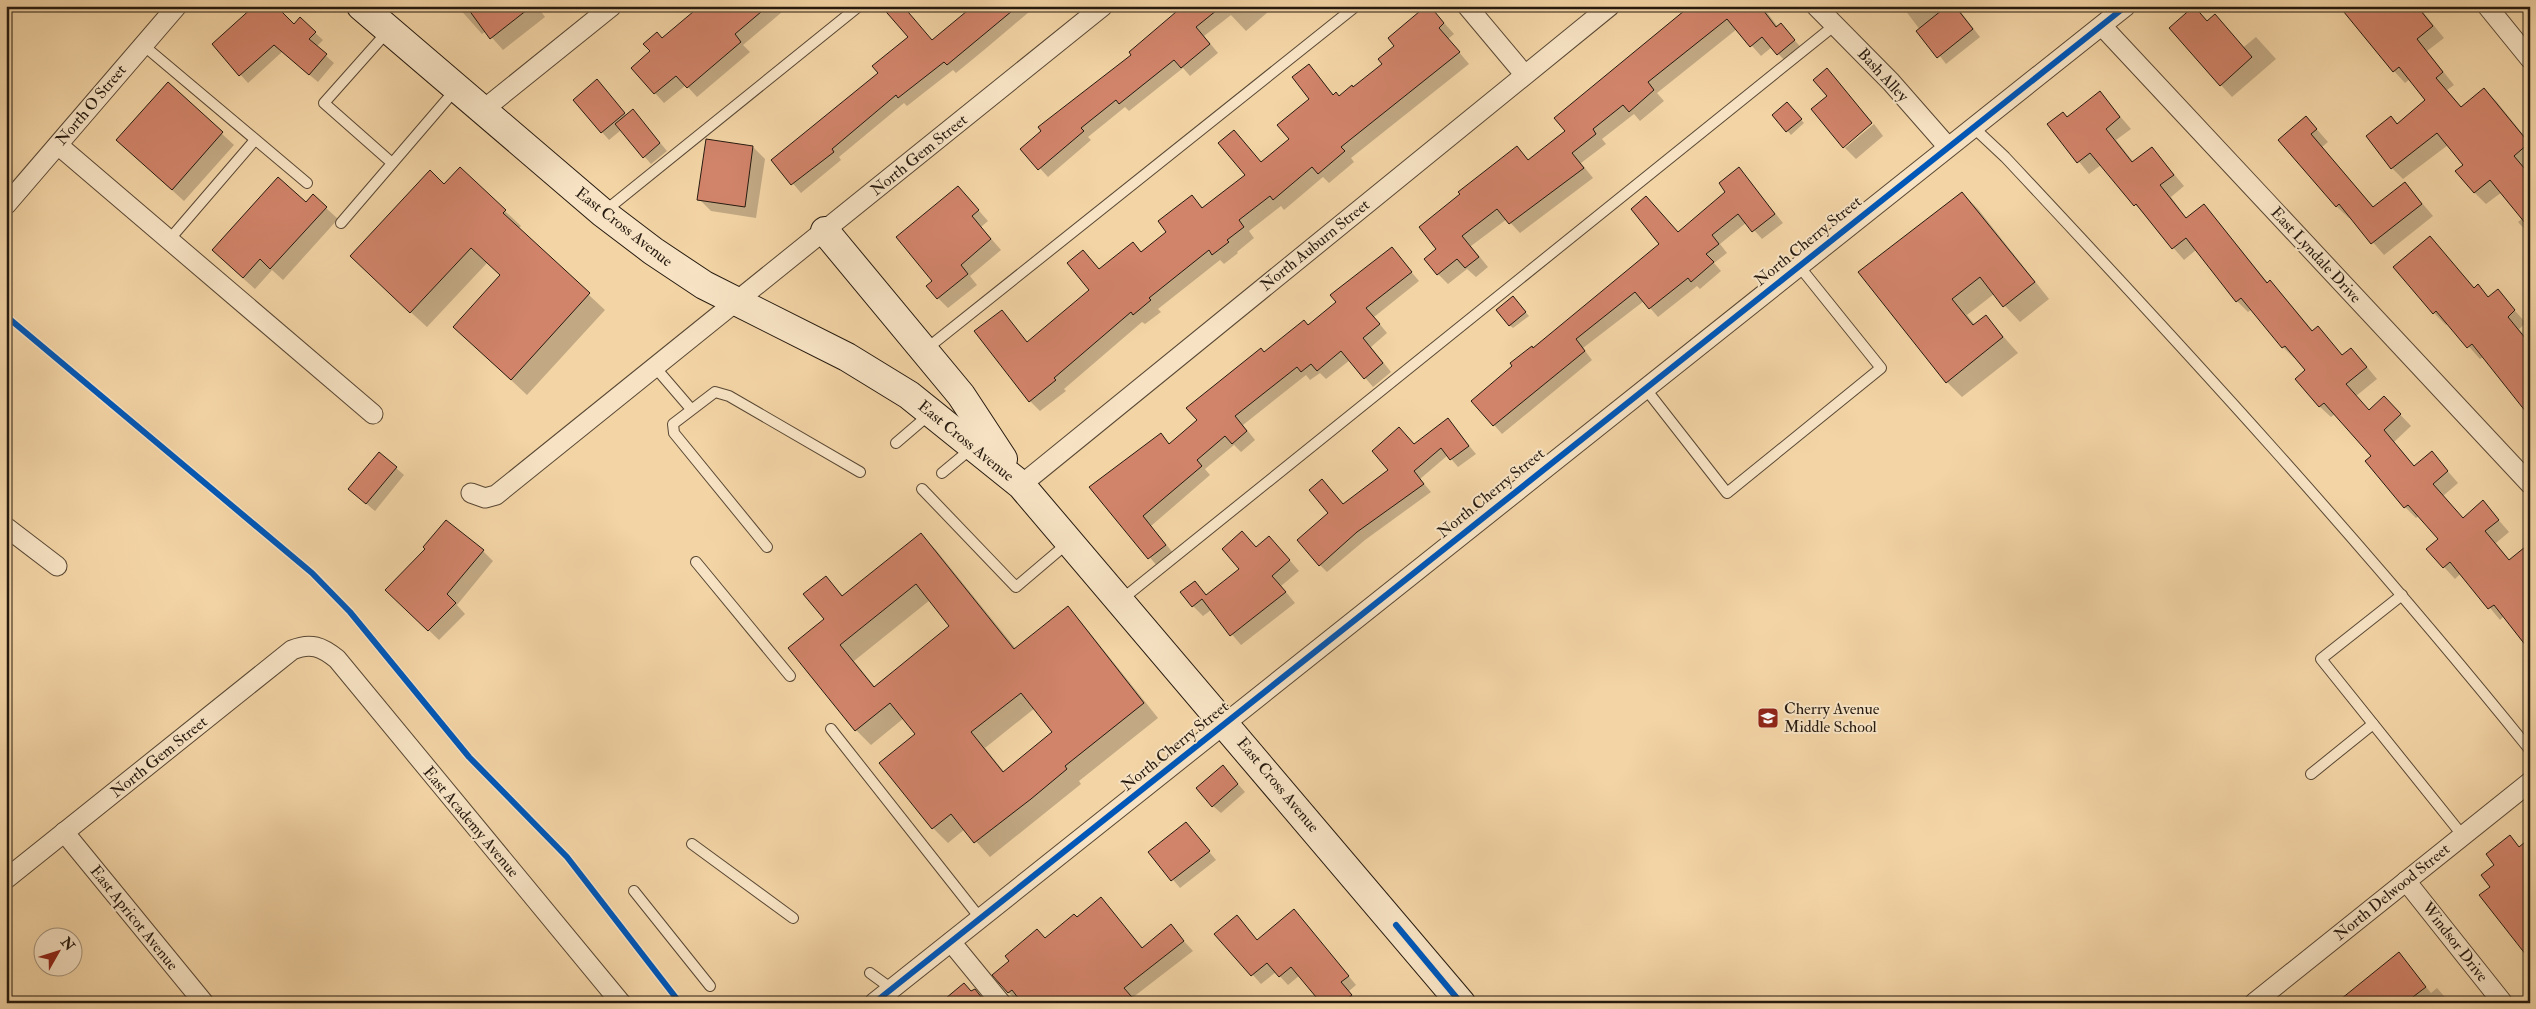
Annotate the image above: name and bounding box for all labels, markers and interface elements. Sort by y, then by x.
street label: Bash Alley [1853,44,1914,107]
street label: North O Street [51,60,131,150]
street label: North Gem Street [866,110,972,200]
street label: East Cross Avenue [571,183,677,271]
street label: North Cherry Street [1750,192,1866,290]
street label: North Auburn Street [1256,195,1374,295]
street label: East Lyndale Drive [2266,203,2366,307]
street label: East Cross Avenue [914,396,1018,486]
street label: North Cherry Street [1433,444,1549,542]
street label: North Cherry Street [1117,697,1233,795]
place label: Cherry Avenue Middle School [1784,699,1880,737]
school or university icon: Cherry Avenue Middle School [1756,706,1780,730]
street label: North Gem Street [106,712,212,802]
street label: East Cross Avenue [1232,733,1324,837]
street label: East Academy Avenue [419,762,523,882]
street label: North Delwood Street [2330,839,2454,945]
street label: East Apricot Avenue [85,861,183,975]
street label: Windsor Drive [2417,897,2493,986]
north arrow [32,926,82,976]
text: N [57,933,79,955]

